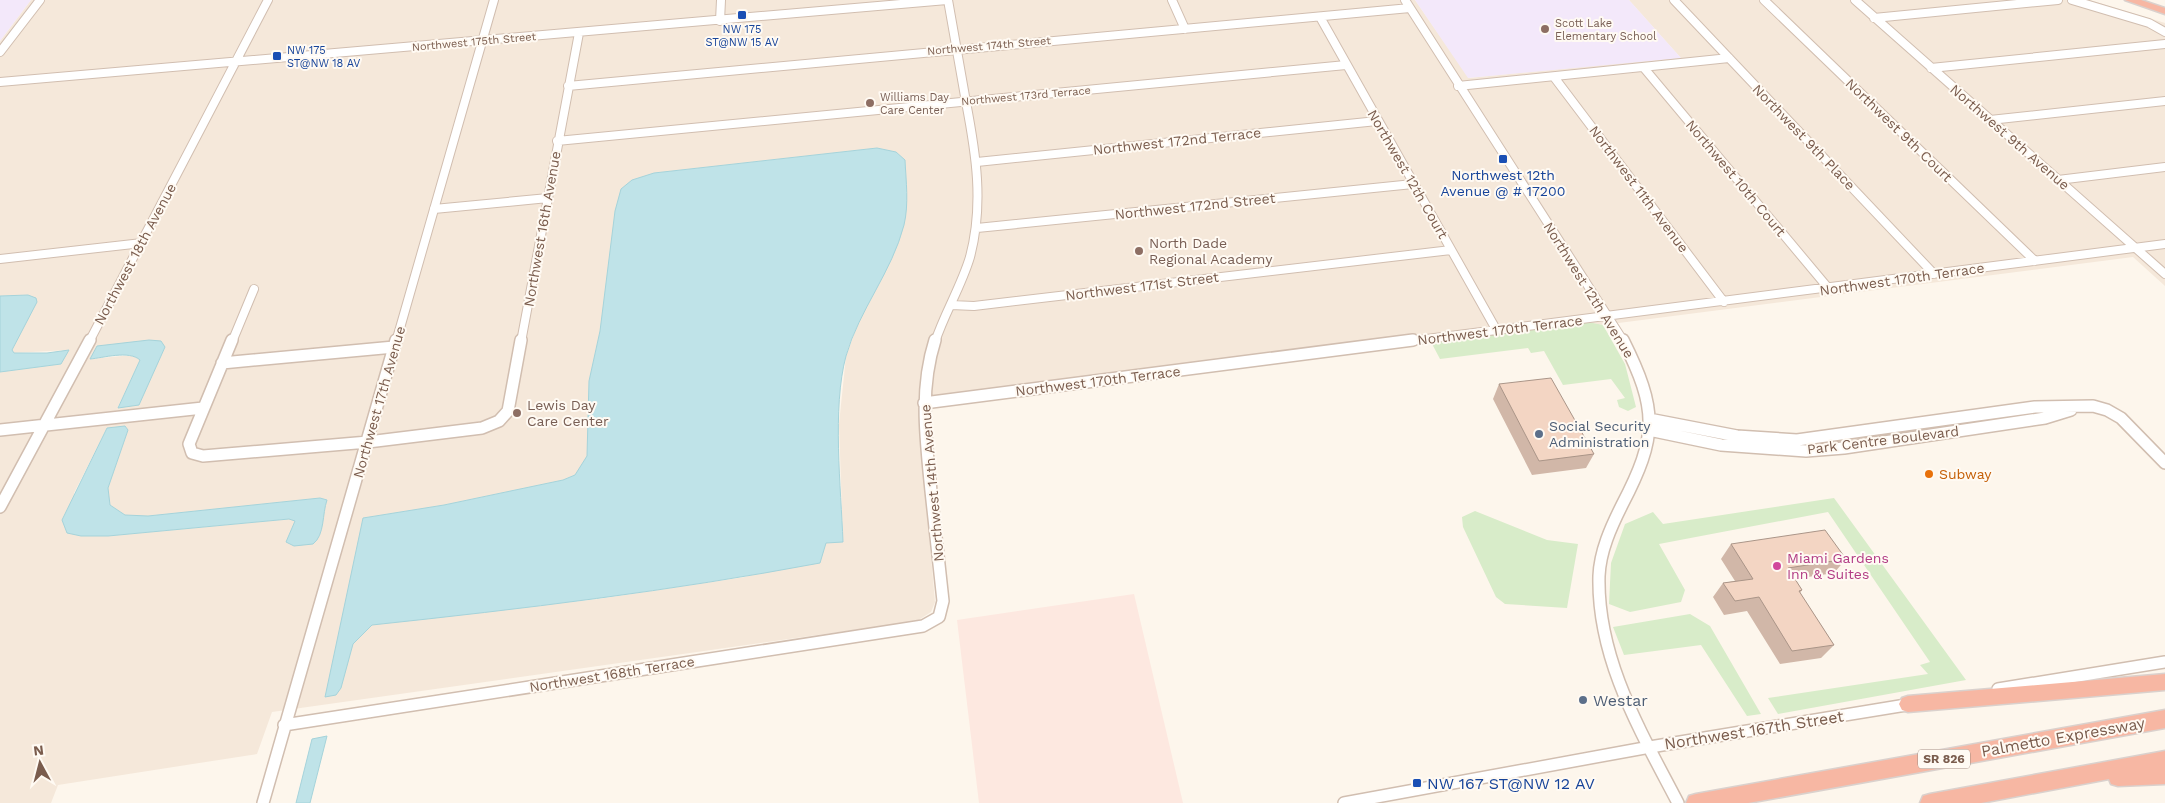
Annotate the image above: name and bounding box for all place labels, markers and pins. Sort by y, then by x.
marker: NW 175 ST@NW 15 AV [736,9,748,21]
place label: Scott Lake Elementary School [1555,17,1657,43]
place label: NW 175 ST@NW 15 AV [705,23,779,49]
marker: Scott Lake Elementary School [1539,23,1551,35]
place label: NW 175 ST@NW 18 AV [287,44,360,70]
marker: NW 175 ST@NW 18 AV [271,50,283,62]
place label: Williams Day Care Center [880,91,949,117]
marker: Williams Day Care Center [864,97,876,109]
marker: Northwest 12th Avenue @ # 17200 [1497,153,1509,165]
place label: Northwest 12th Avenue @ # 17200 [1441,167,1565,199]
place label: North Dade Regional Academy [1149,235,1273,267]
marker: North Dade Regional Academy [1133,245,1145,257]
place label: Lewis Day Care Center [527,397,609,429]
marker: Lewis Day Care Center [511,407,523,419]
place label: Social Security Administration [1549,418,1651,450]
marker: Social Security Administration [1533,428,1545,440]
place label: Subway [1939,466,1992,482]
marker: Subway [1923,468,1935,480]
place label: Miami Gardens Inn & Suites [1787,550,1889,582]
marker: Miami Gardens Inn & Suites [1771,560,1783,572]
place label: Westar [1593,691,1648,710]
marker: Westar [1577,694,1589,706]
place label: NW 167 ST@NW 12 AV [1427,774,1595,793]
marker: NW 167 ST@NW 12 AV [1411,777,1423,789]

